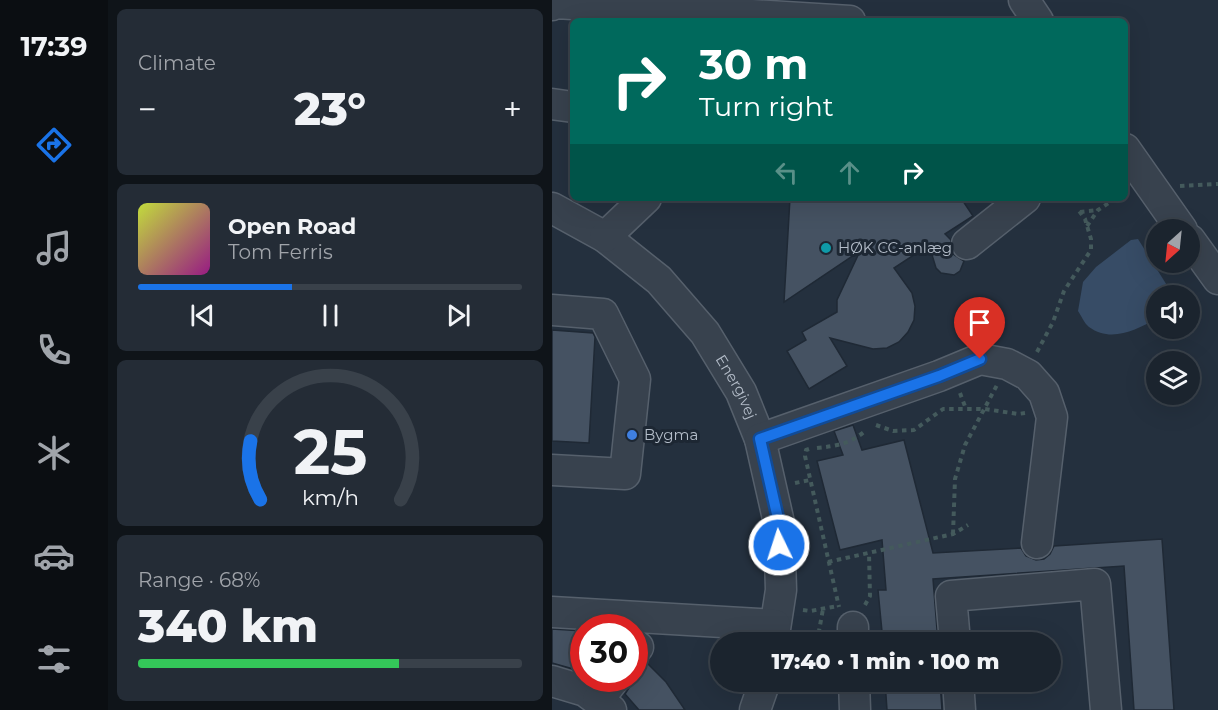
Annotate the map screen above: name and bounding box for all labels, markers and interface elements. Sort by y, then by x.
text: 17:39 [20,30,88,63]
text: 30 m [699,38,808,90]
icon: right [600,42,678,120]
text: Climate [138,51,216,75]
text: 23° [294,81,366,136]
text: − [138,89,157,129]
text: + [503,89,522,129]
text: Turn right [699,90,834,123]
icon: directions [33,124,75,166]
icon: left [770,156,803,189]
icon: ahead [833,156,866,189]
icon: right [896,156,929,189]
text: Open Road [228,213,356,240]
north arrow [1146,219,1200,273]
map controls [1146,219,1200,405]
icon: music [33,227,75,269]
place label: HØK CC-anlæg [838,238,952,257]
text: Tom Ferris [228,240,333,264]
marker: HØK CC-anlæg [819,241,833,255]
button: sound [1146,285,1200,339]
pin [954,297,1005,359]
icon: previous [186,299,219,332]
icon: pause [314,299,347,332]
icon: next [442,299,475,332]
icon: arrive [963,306,996,339]
icon: phone [33,329,75,371]
street label: Energivej [711,351,761,422]
button: layers [1146,351,1200,405]
text: 25 [293,414,367,490]
place label: Bygma [644,425,698,444]
marker: Bygma [625,428,639,442]
icon: climate [33,432,75,474]
text: km/h [301,484,359,510]
position arrow [747,513,811,577]
icon: car [33,535,75,577]
text: Range · 68% [138,568,260,592]
text: 340 km [138,598,318,653]
speed limit sign: 30 [570,614,648,692]
icon: filters [33,638,75,680]
text: 17:40 · 1 min · 100 m [772,648,999,675]

